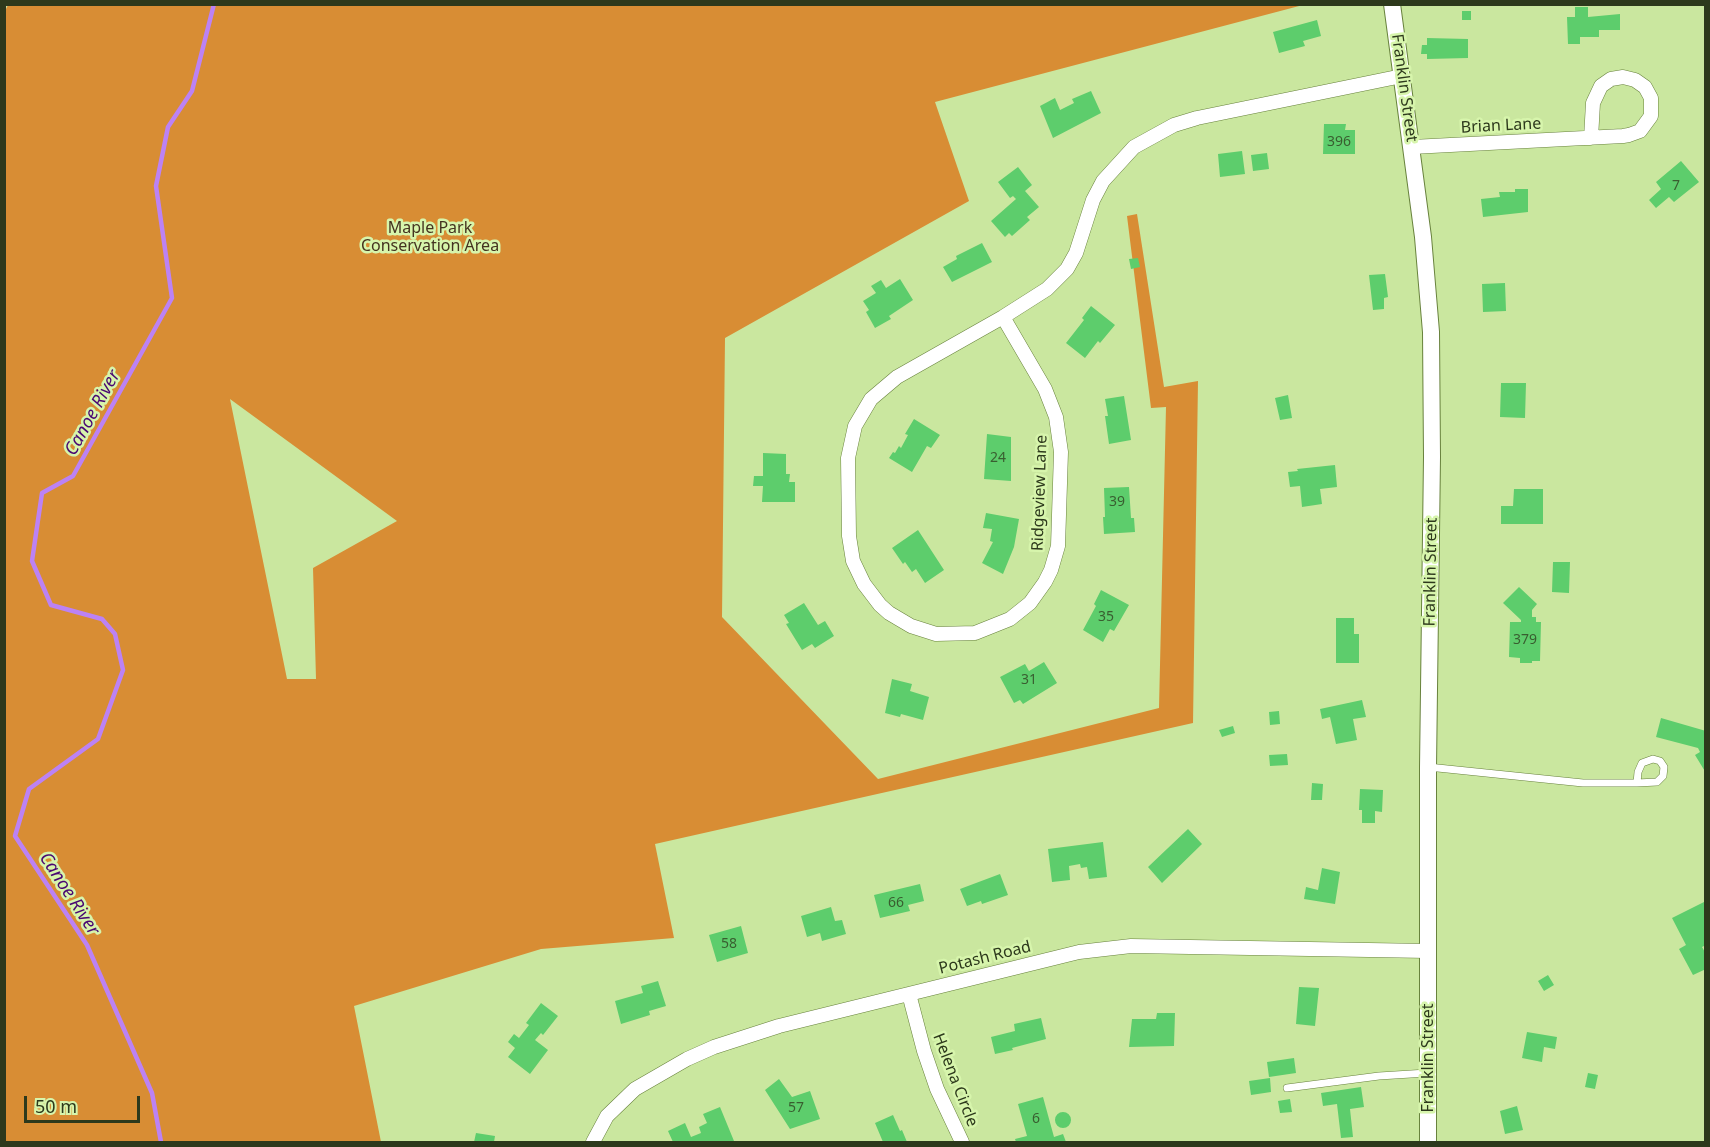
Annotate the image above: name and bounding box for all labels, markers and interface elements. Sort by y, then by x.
street label: Franklin Street [1387,33,1421,143]
street label: Brian Lane [1460,114,1542,138]
house number: 396 [1327,134,1351,150]
house number: 7 [1672,178,1680,194]
park label: Maple Park Conservation Area [361,218,499,256]
water label: Canoe River [61,366,125,460]
street label: Ridgeview Lane [1028,434,1052,552]
house number: 24 [990,450,1006,466]
house number: 39 [1109,494,1125,510]
street label: Franklin Street [1420,517,1442,627]
house number: 35 [1098,609,1114,625]
house number: 379 [1513,632,1537,648]
house number: 31 [1021,672,1037,688]
water label: Canoe River [34,848,104,940]
house number: 66 [888,895,904,911]
house number: 58 [721,936,737,952]
street label: Potash Road [937,937,1033,979]
street label: Franklin Street [1418,1004,1438,1112]
street label: Helena Circle [928,1031,982,1129]
scale bar [27,1084,142,1122]
text: 50 m [35,1094,77,1118]
house number: 57 [788,1100,804,1116]
house number: 6 [1032,1111,1040,1127]

